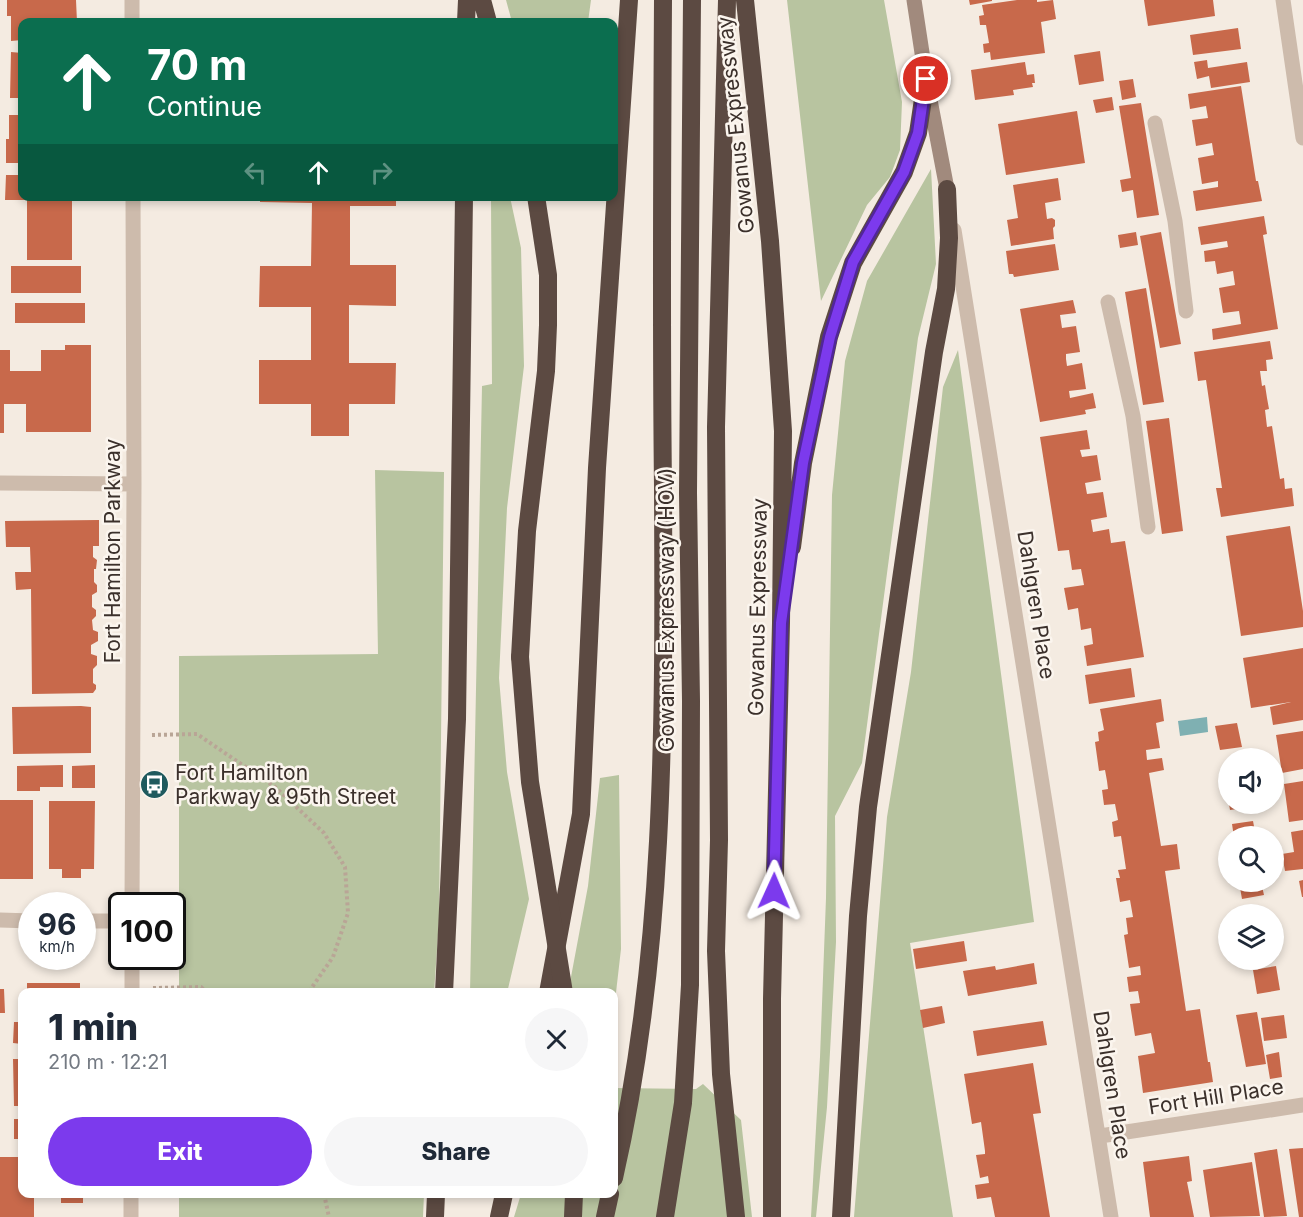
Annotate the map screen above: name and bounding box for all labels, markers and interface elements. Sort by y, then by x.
street label: Gowanus Expressway [712,15,759,235]
text: 70 m [147,39,247,90]
icon: ahead [48,42,126,120]
pin [900,53,951,104]
icon: arrive [909,62,942,95]
text: Continue [147,90,262,123]
icon: left [239,156,272,189]
icon: ahead [302,156,335,189]
icon: right [365,156,398,189]
street label: Fort Hamilton Parkway [100,439,125,663]
street label: Gowanus Expressway (HOV) [654,468,679,752]
street label: Gowanus Expressway [743,498,772,716]
street label: Dahlgren Place [1012,529,1061,681]
map controls [1218,748,1284,970]
button: sound [1218,748,1284,814]
place label: Fort Hamilton Parkway & 95th Street [175,760,396,809]
bus stop icon: Fort Hamilton Parkway & 95th Street [138,769,170,801]
button: search [1218,826,1284,892]
position arrow [742,859,806,923]
speed limit sign: 100 [108,892,186,970]
button: layers [1218,904,1284,970]
text: 96 [38,906,76,942]
text: km/h [39,937,75,956]
text: 1 min [48,1005,138,1049]
button: close [525,1008,588,1071]
street label: Dahlgren Place [1088,1009,1137,1161]
text: 210 m · 12:21 [48,1050,168,1074]
street label: Fort Hill Place [1147,1073,1285,1120]
button: Exit [48,1117,312,1186]
button: Share [324,1117,588,1186]

